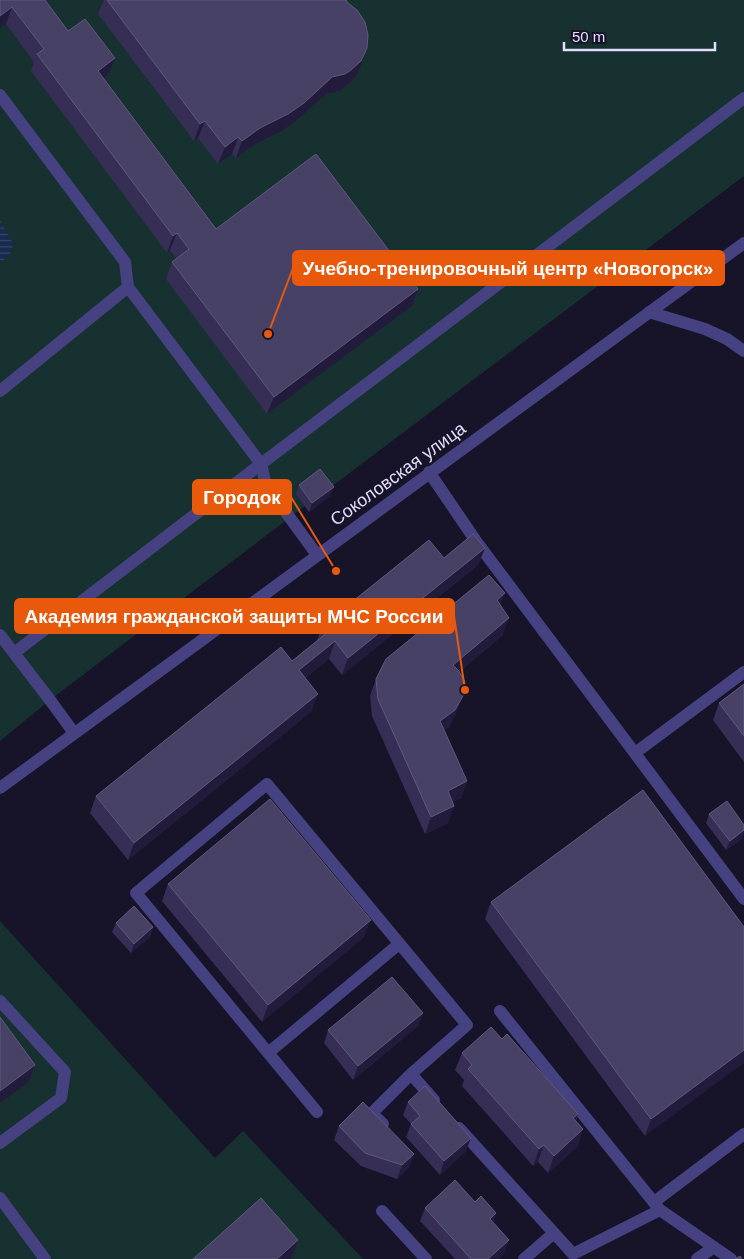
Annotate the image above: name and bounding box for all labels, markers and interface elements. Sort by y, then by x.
scale bar [564,20,715,52]
text: 50 m [572,28,605,45]
callout: Учебно-тренировочный центр «Новогорск» [293,251,724,285]
text: Учебно-тренировочный центр «Новогорск» [303,258,713,279]
street label: Соколовская улица [326,418,470,530]
callout: Городок [193,480,291,514]
text: Городок [203,487,281,508]
callout: Академия гражданской защиты МЧС России [15,599,454,633]
text: Академия гражданской защиты МЧС России [25,606,443,627]

